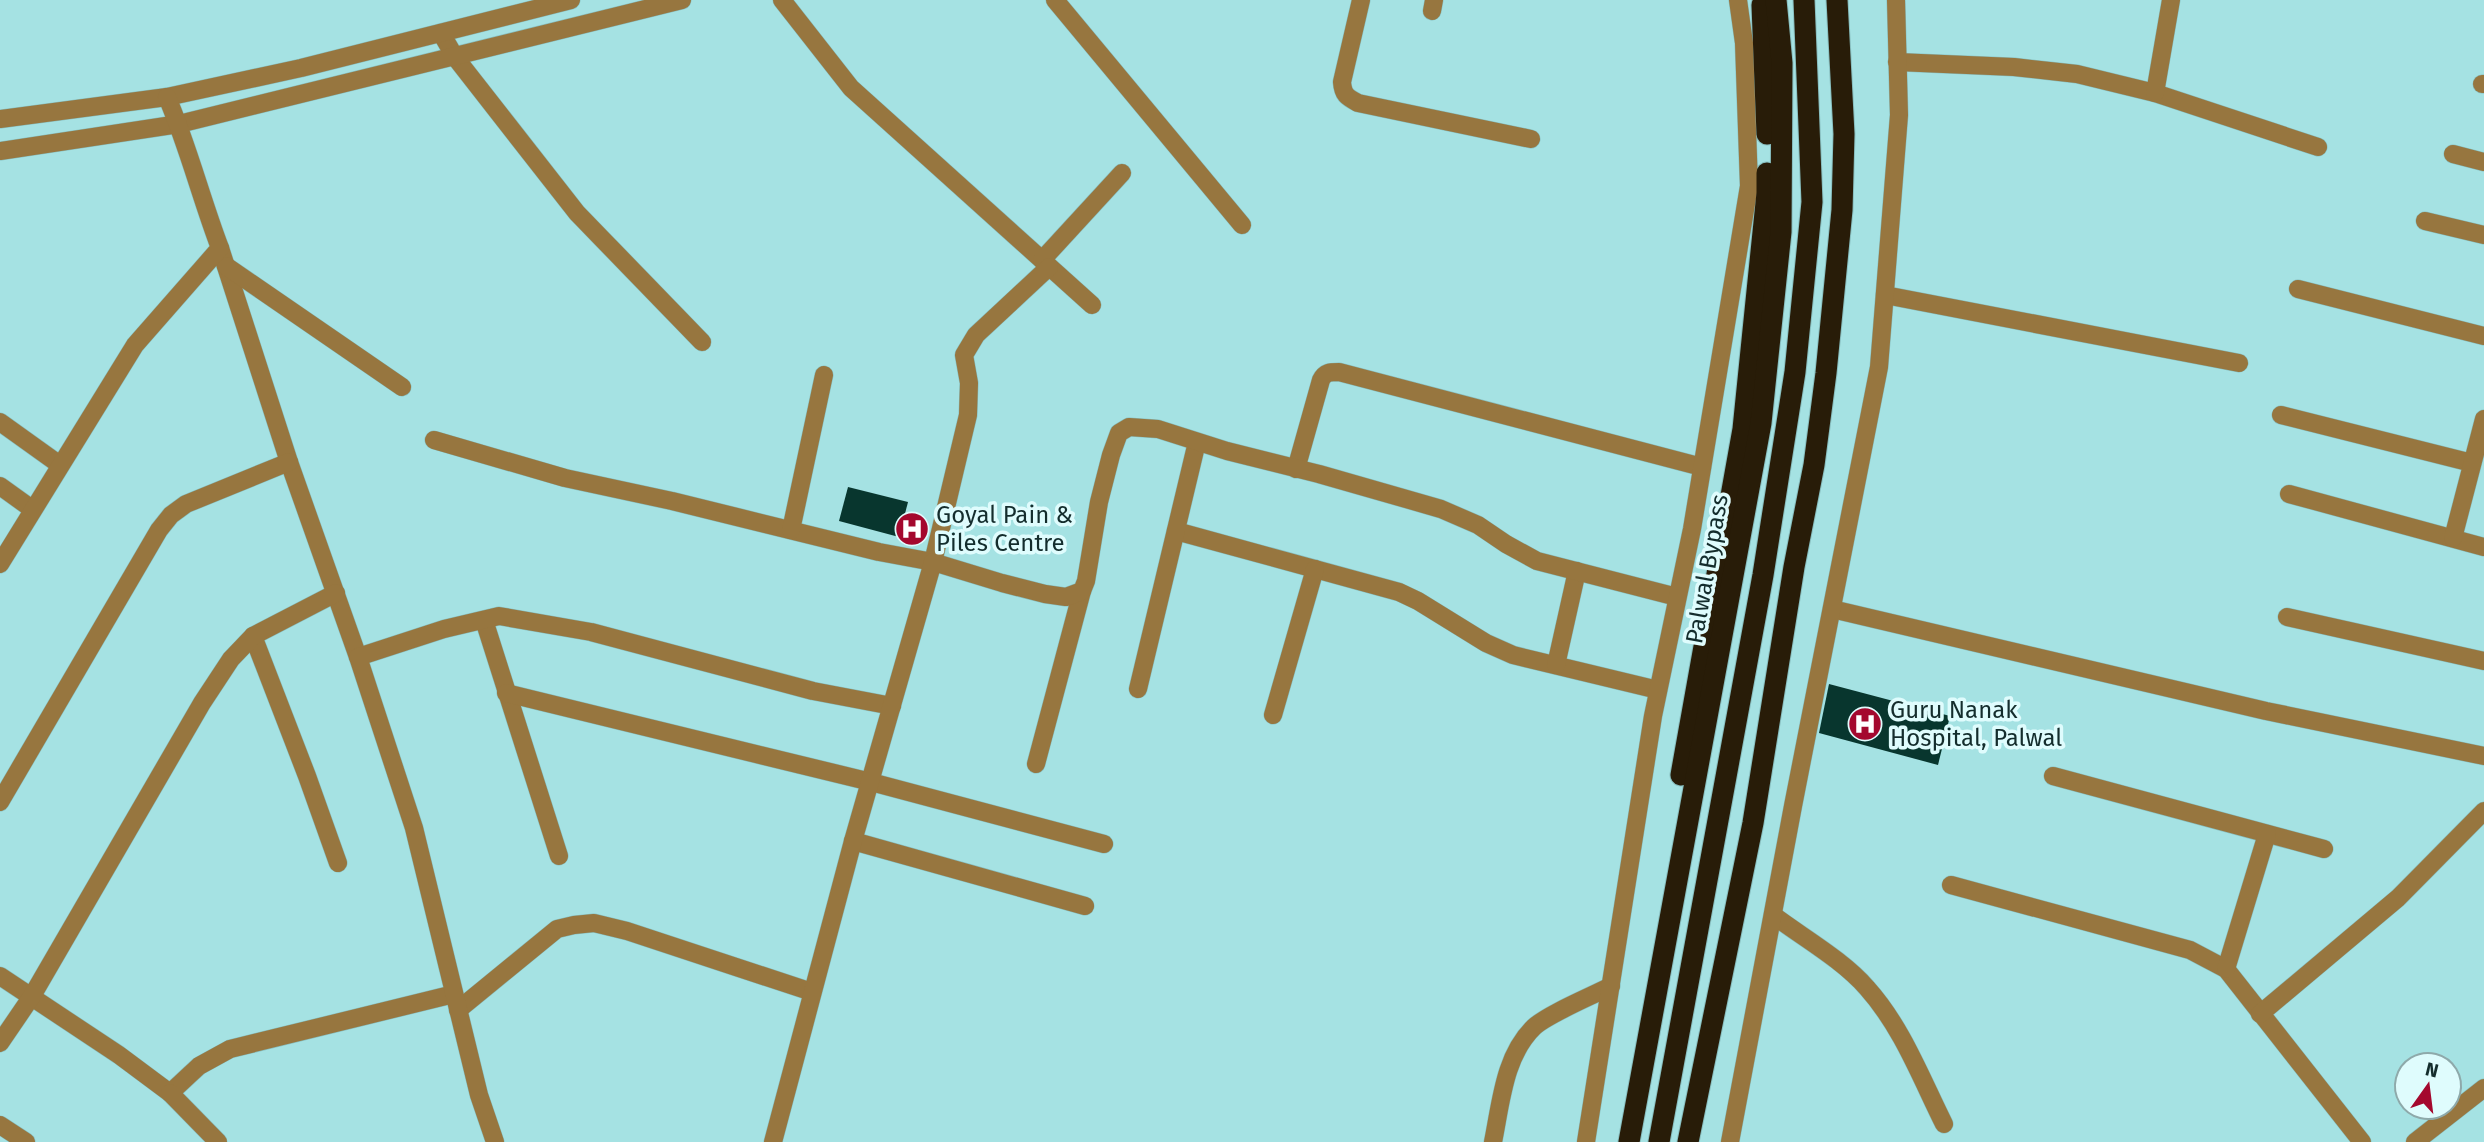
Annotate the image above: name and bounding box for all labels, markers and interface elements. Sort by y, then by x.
street label: Palwal Bypass [1680,492,1734,646]
place label: Goyal Pain & Piles Centre [936,501,1073,557]
hospital icon: Goyal Pain & Piles Centre [893,510,931,548]
place label: Guru Nanak Hospital, Palwal [1890,696,2062,752]
hospital icon: Guru Nanak Hospital, Palwal [1846,705,1884,743]
north arrow [2393,1051,2463,1121]
text: N [2423,1057,2441,1083]

